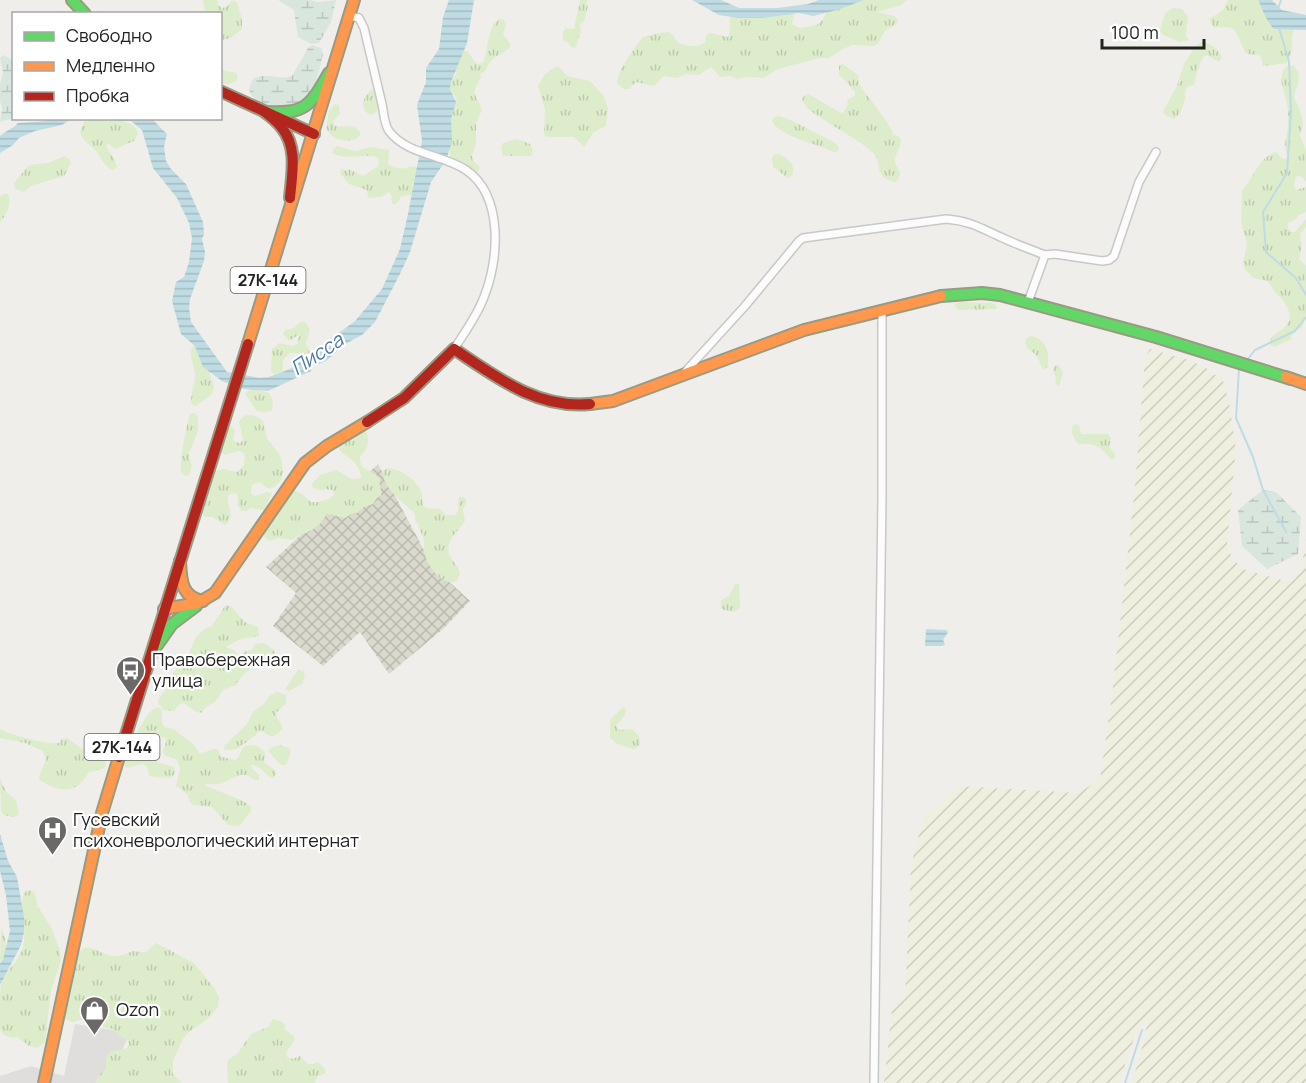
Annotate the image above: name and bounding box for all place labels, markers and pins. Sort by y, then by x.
place label: Правобережная улица [152,647,290,692]
bus stop icon: Правобережная улица [115,654,147,696]
place label: Гусевский психоневрологический интернат [73,807,359,852]
hospital icon: Гусевский психоневрологический интернат [36,814,68,856]
shop icon: Ozon [79,994,111,1036]
place label: Ozon [116,997,159,1021]

